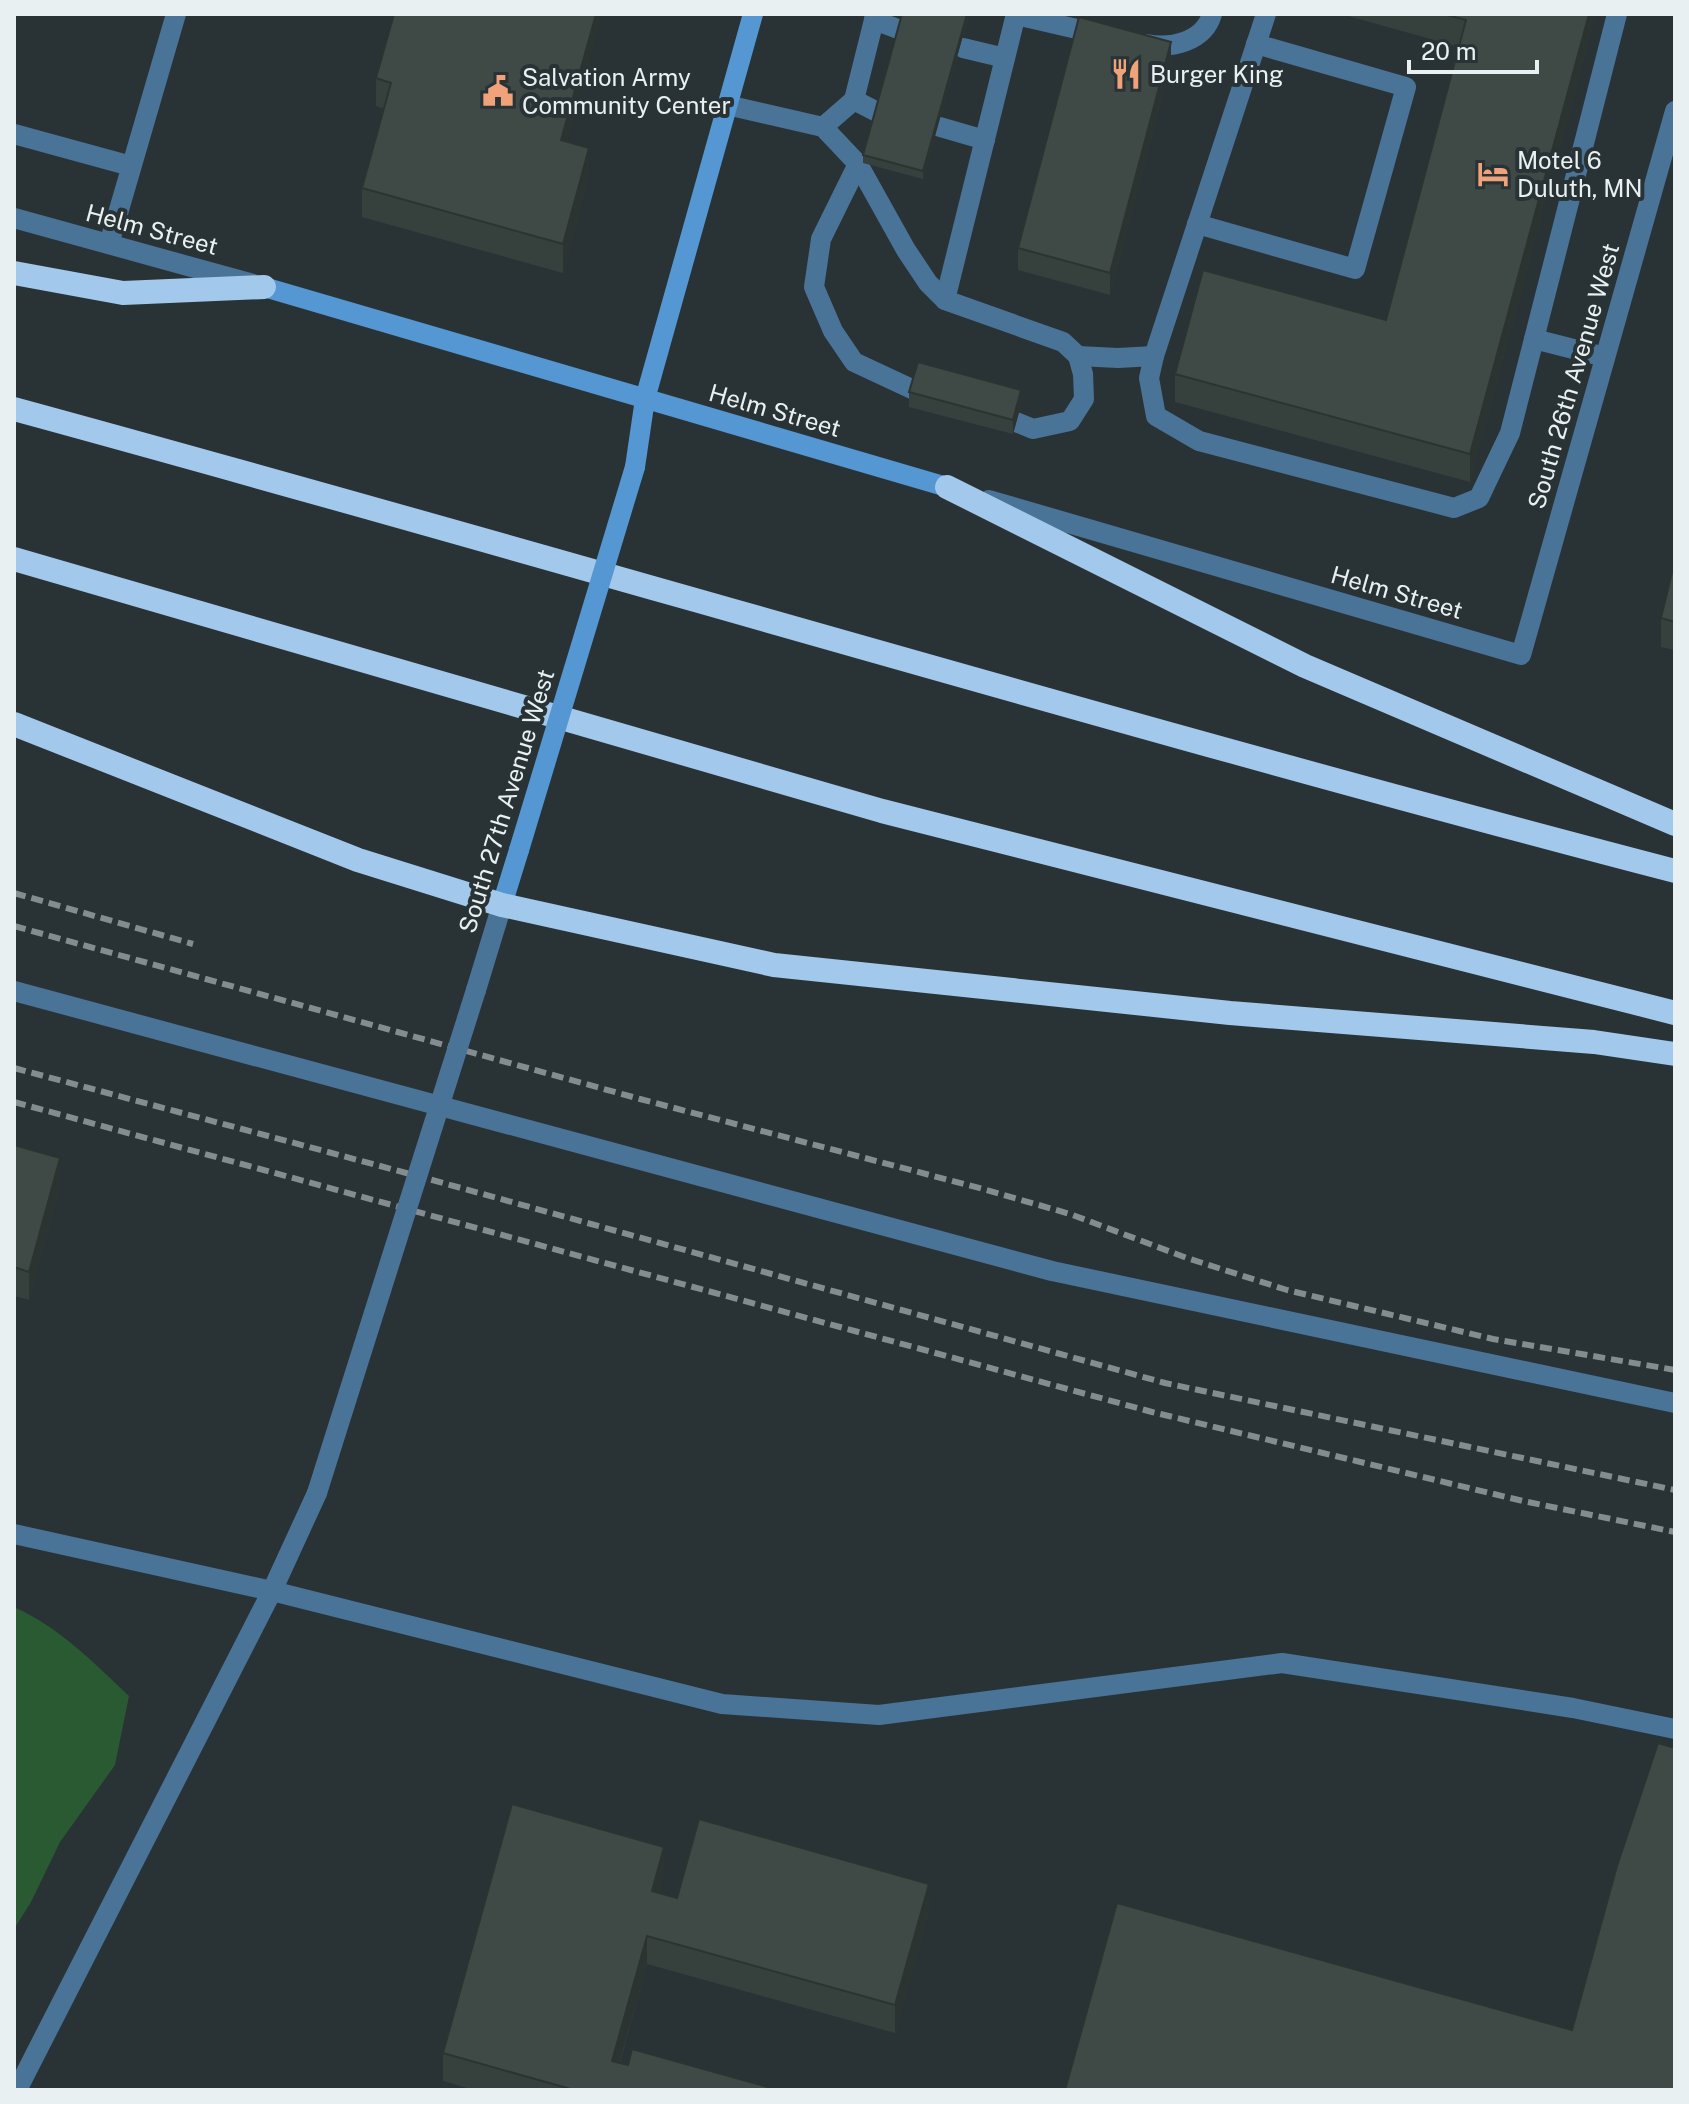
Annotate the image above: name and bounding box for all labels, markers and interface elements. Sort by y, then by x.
scale bar [1409,24,1537,74]
text: 20 m [1421,37,1477,65]
restaurant icon: Burger King [1109,57,1143,91]
place label: Burger King [1150,60,1284,88]
place label: Salvation Army Community Center [522,63,731,119]
public building icon: Salvation Army Community Center [481,74,515,108]
place label: Motel 6 Duluth, MN [1517,146,1643,202]
hotel icon: Motel 6 Duluth, MN [1476,157,1510,191]
street label: Helm Street [83,198,221,260]
street label: South 26th Avenue West [1522,240,1624,512]
street label: Helm Street [706,378,844,442]
street label: Helm Street [1328,560,1466,624]
street label: South 27th Avenue West [453,666,559,936]

